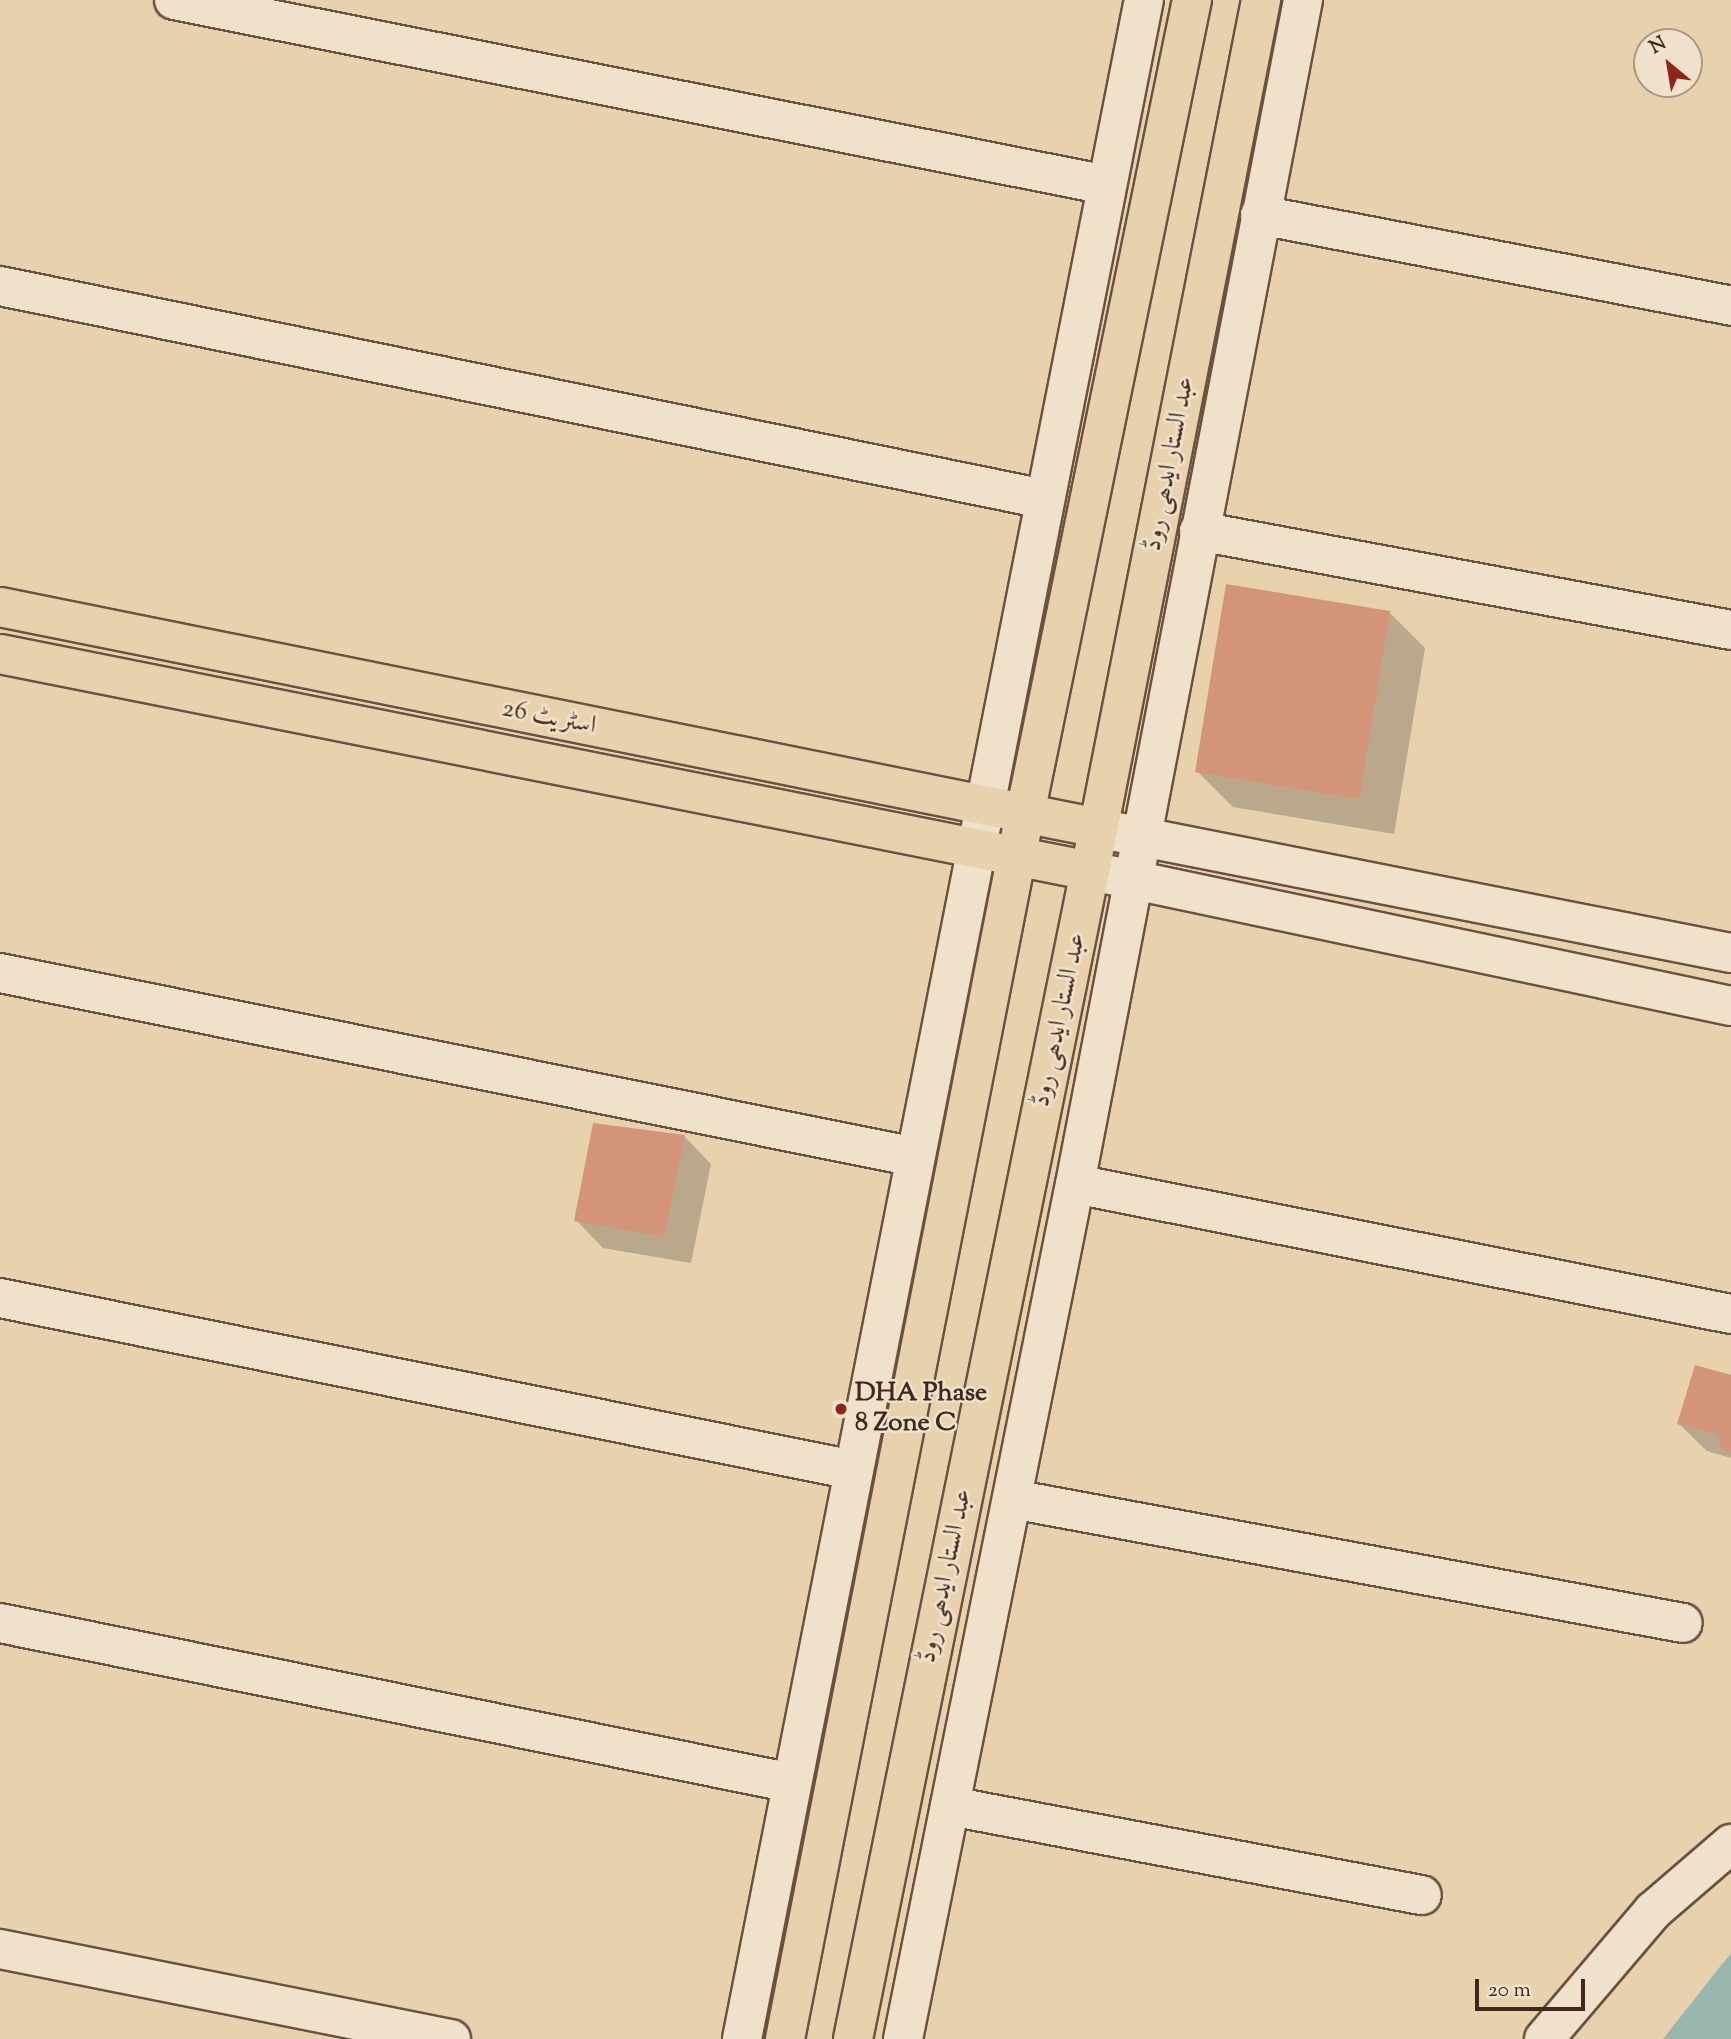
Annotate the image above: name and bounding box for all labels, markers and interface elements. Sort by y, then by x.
north arrow [1633,28,1703,98]
text: N [1645,31,1672,62]
street label: عبد الستار ایدھی روڈ [1138,374,1202,554]
street label: اسٹریٹ 26 [499,694,599,742]
street label: عبد الستار ایدھی روڈ [1026,930,1094,1110]
place label: DHA Phase 8 Zone C [855,1378,987,1440]
marker: DHA Phase 8 Zone C [833,1401,849,1417]
street label: عبد الستار ایدھی روڈ [912,1486,980,1666]
scale bar [1479,1966,1589,2010]
text: 20 m [1488,1976,1531,2006]

